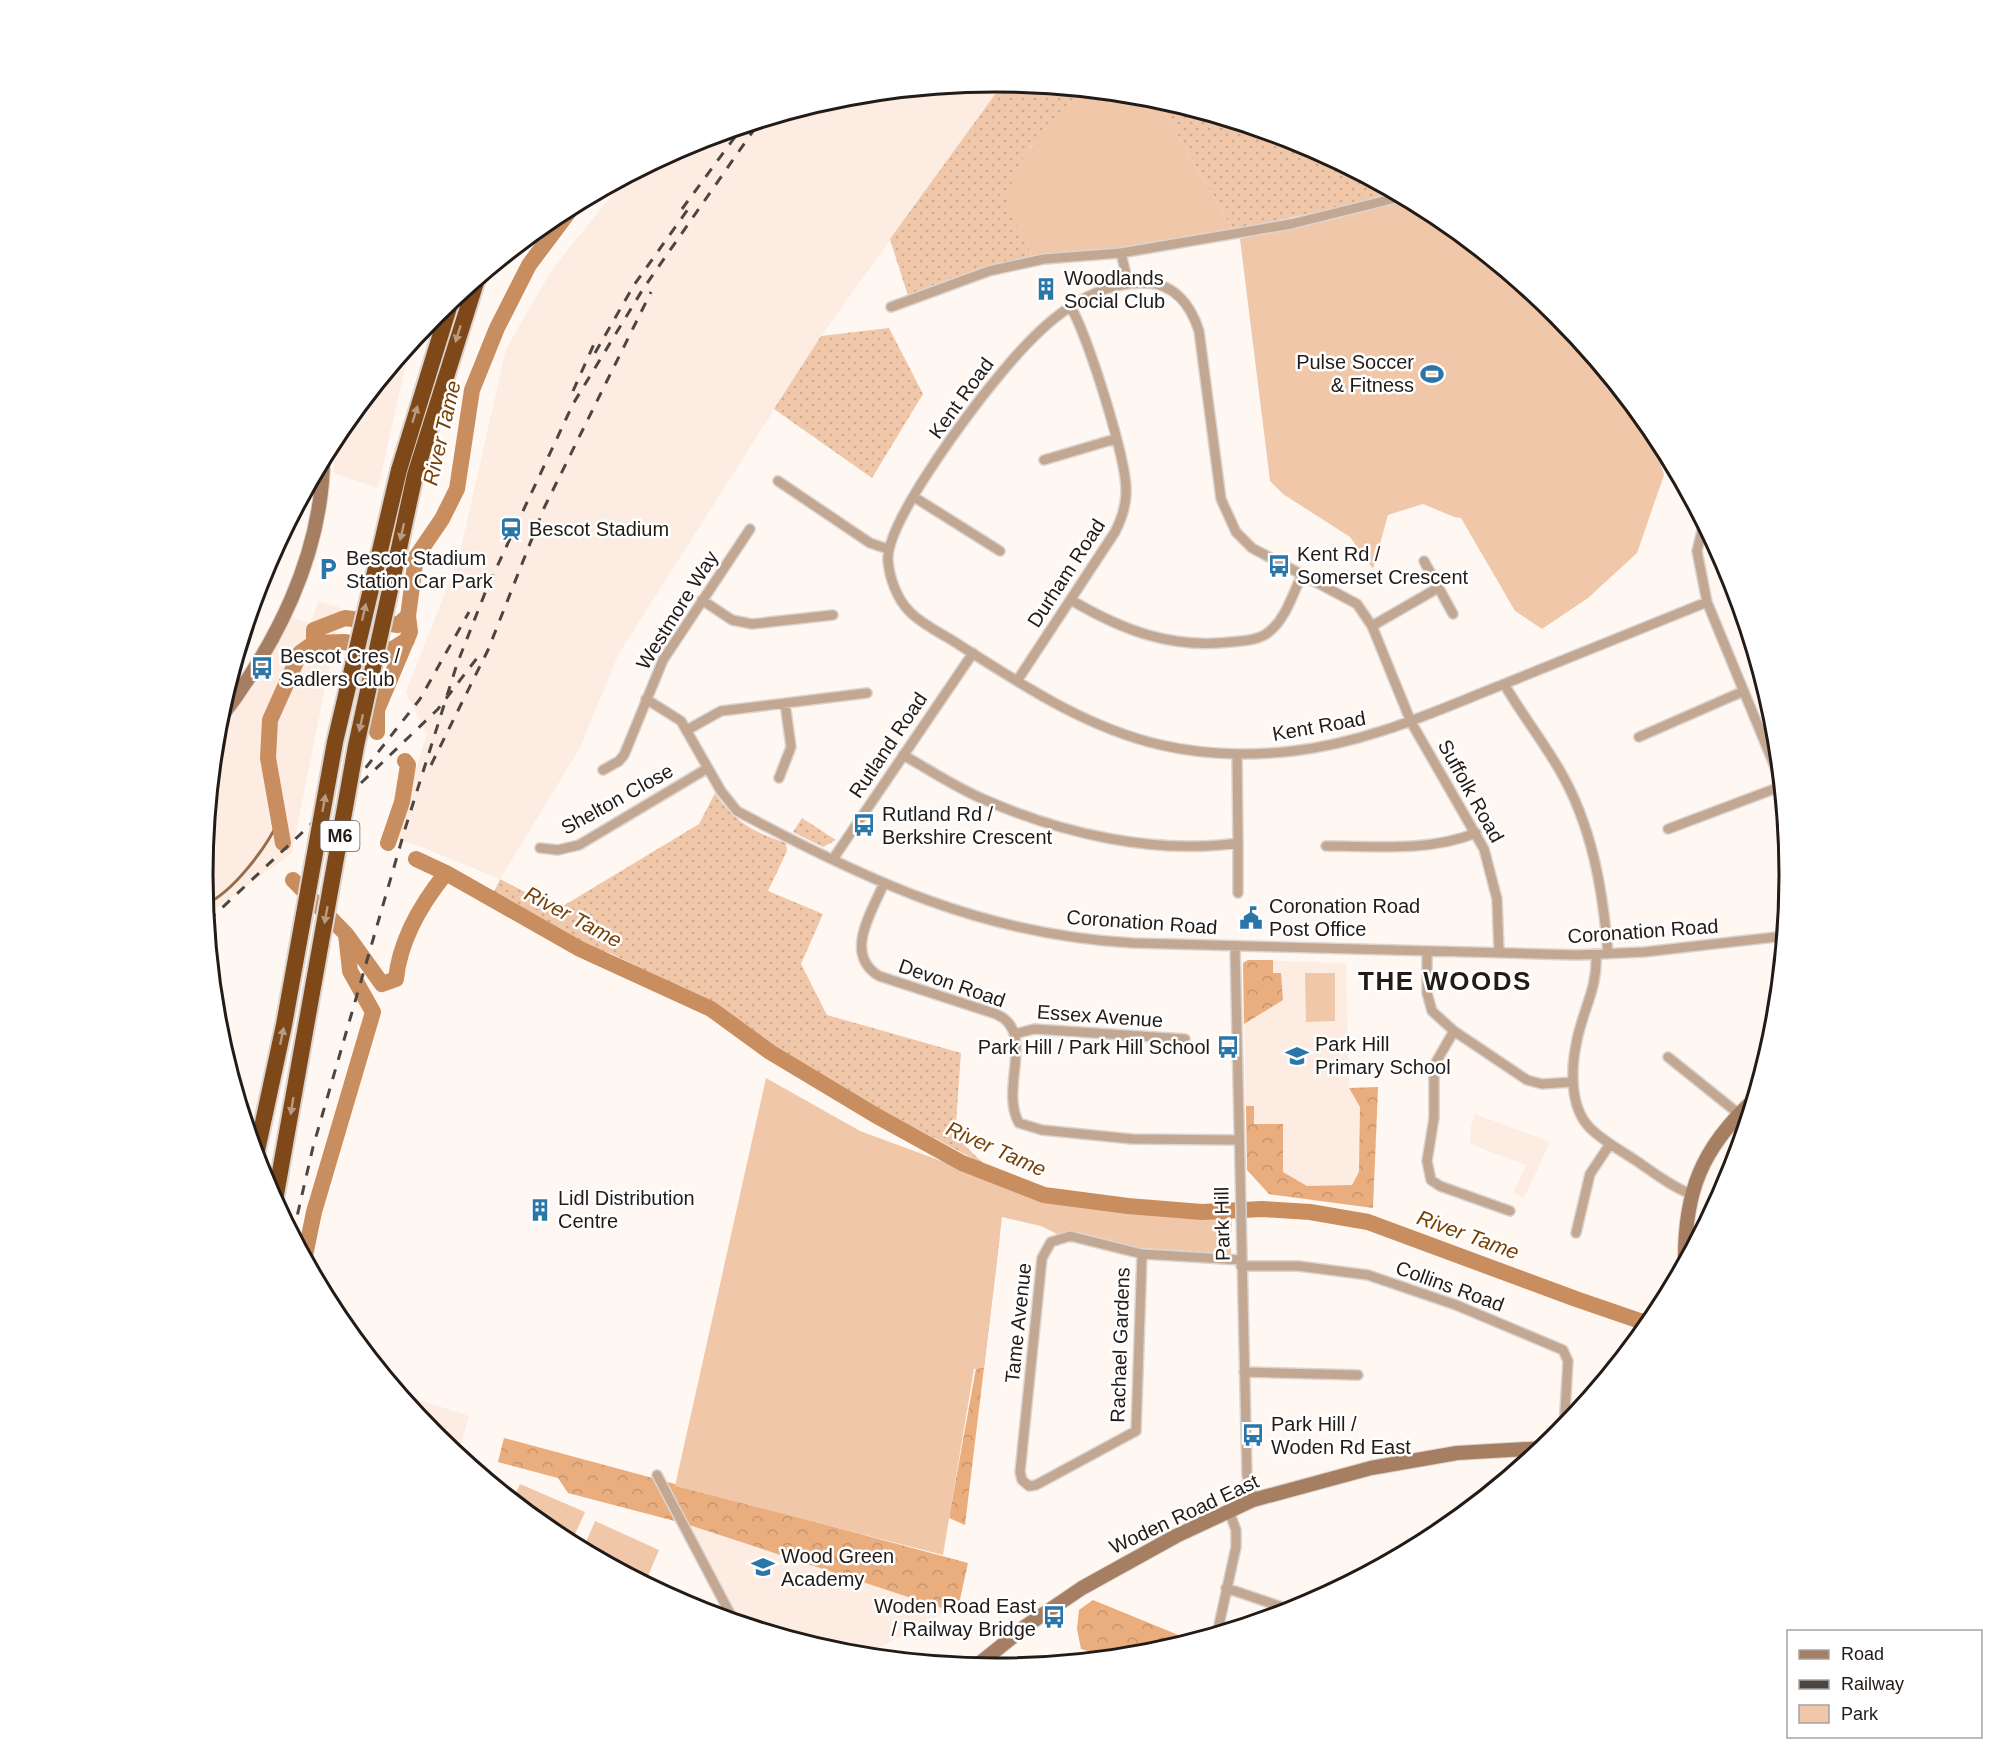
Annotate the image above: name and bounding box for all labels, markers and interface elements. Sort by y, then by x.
place label: Woodlands Social Club [1064,267,1165,312]
building icon: Woodlands Social Club [1033,276,1059,302]
one-way arrow [453,325,463,343]
place label: Pulse Soccer & Fitness [1296,351,1414,396]
street label: Kent Road [924,353,998,443]
sports icon: Pulse Soccer & Fitness [1419,361,1445,387]
water label: River Tame [418,378,465,487]
one-way arrow [411,405,420,423]
street label: Durham Road [1023,515,1109,631]
station icon: Bescot Stadium [498,516,524,542]
place label: Bescot Stadium [529,518,669,540]
one-way arrow [397,523,406,542]
place label: Kent Rd / Somerset Crescent [1297,543,1469,588]
place label: Bescot Stadium Station Car Park [346,547,494,592]
street label: Westmore Way [632,547,722,673]
bus stop icon: Kent Rd / Somerset Crescent [1266,553,1292,579]
parking icon: Bescot Stadium Station Car Park [315,556,341,582]
one-way arrow [359,603,369,621]
place label: Bescot Cres / Sadlers Club [280,645,400,690]
bus stop icon: Bescot Cres / Sadlers Club [249,655,275,681]
street label: Rutland Road [845,688,931,802]
street label: Kent Road [1271,707,1367,745]
one-way arrow [356,713,365,732]
street label: Suffolk Road [1434,736,1508,846]
street label: Shelton Close [557,759,677,839]
one-way arrow [320,793,329,812]
place label: Rutland Rd / Berkshire Crescent [882,803,1053,848]
bus stop icon: Rutland Rd / Berkshire Crescent [851,812,877,838]
road number: M6 [320,821,360,851]
water label: River Tame [521,881,626,952]
place label: Coronation Road Post Office [1269,895,1420,940]
one-way arrow [322,905,331,924]
public building icon: Coronation Road Post Office [1238,905,1264,931]
street label: Coronation Road [1066,906,1218,938]
street label: Coronation Road [1567,915,1719,947]
street label: Devon Road [896,954,1008,1012]
district label: THE WOODS [1358,966,1532,996]
street label: Essex Avenue [1036,1001,1164,1031]
one-way arrow [278,1026,287,1045]
place label: Park Hill Primary School [1315,1033,1451,1078]
bus stop icon: Park Hill / Park Hill School [1215,1034,1241,1060]
place label: Park Hill / Park Hill School [978,1036,1210,1058]
school or university icon: Park Hill Primary School [1284,1043,1310,1069]
one-way arrow [287,1097,296,1116]
water label: River Tame [943,1116,1050,1181]
place label: Lidl Distribution Centre [558,1187,695,1232]
street label: Park Hill [1210,1187,1234,1261]
building icon: Lidl Distribution Centre [527,1197,553,1223]
water label: River Tame [1414,1205,1522,1264]
street label: Collins Road [1393,1256,1507,1316]
street label: Tame Avenue [1001,1262,1035,1384]
street label: Rachael Gardens [1106,1267,1134,1423]
place label: Park Hill / Woden Rd East [1271,1413,1411,1458]
bus stop icon: Park Hill / Woden Rd East [1240,1422,1266,1448]
street label: Woden Road East [1106,1470,1262,1558]
place label: Wood Green Academy [781,1545,894,1590]
school or university icon: Wood Green Academy [750,1554,776,1580]
place label: Woden Road East / Railway Bridge [874,1595,1036,1640]
bus stop icon: Woden Road East / Railway Bridge [1041,1604,1067,1630]
legend [1787,1630,1982,1738]
text: Road [1841,1644,1884,1664]
text: Railway [1841,1674,1904,1694]
text: Park [1841,1704,1879,1724]

